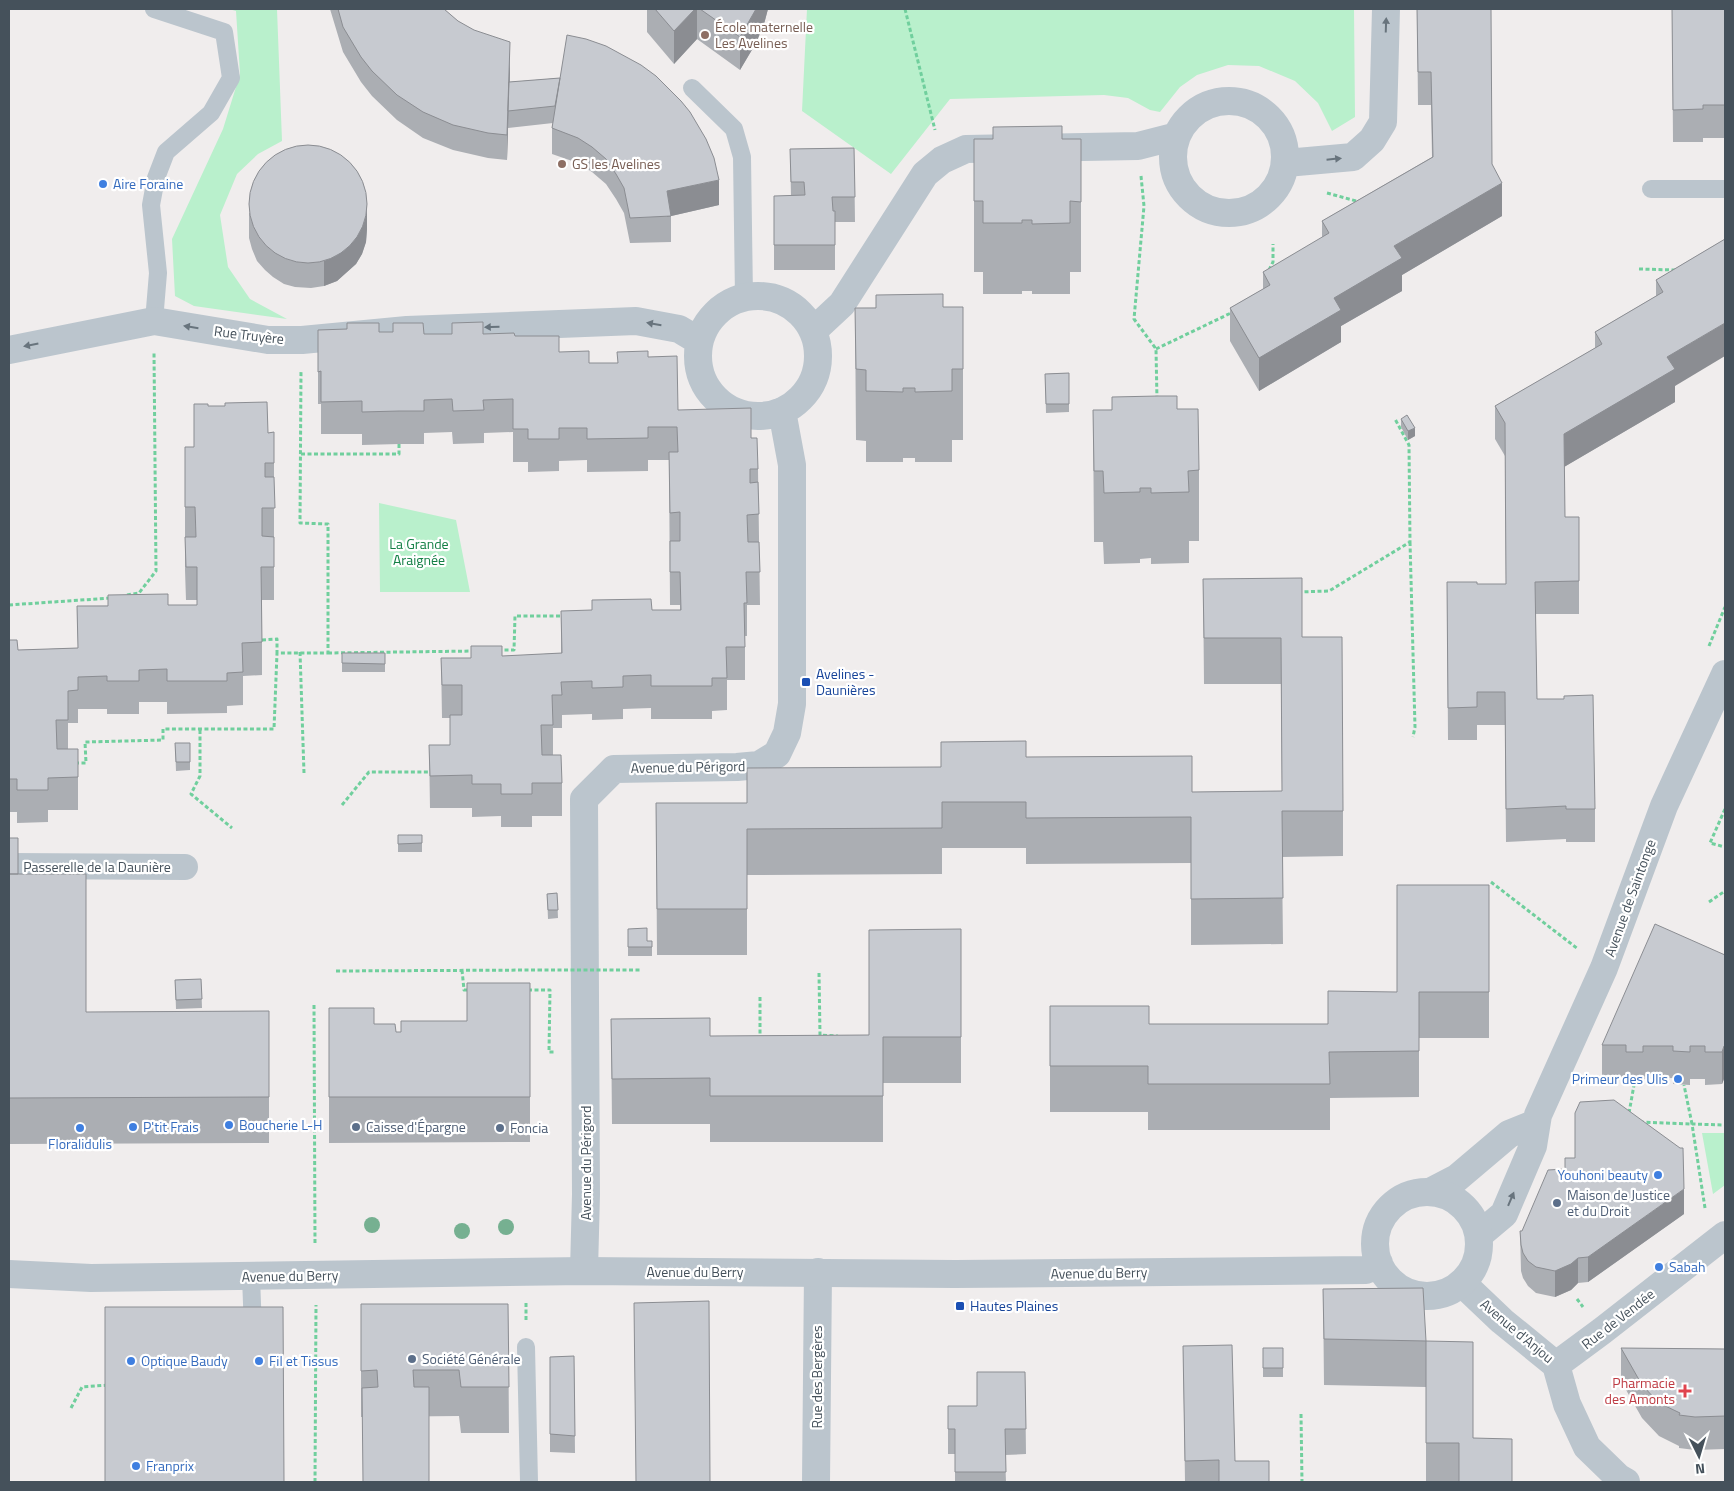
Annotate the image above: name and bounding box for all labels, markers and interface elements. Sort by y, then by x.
place label: École maternelle Les Avelines [715,16,813,53]
one-way arrow [1382,16,1390,32]
marker: École maternelle Les Avelines [699,29,711,41]
place label: GS les Avelines [572,153,660,174]
one-way arrow [1326,154,1342,162]
marker: GS les Avelines [556,158,568,170]
place label: Aire Foraine [113,173,183,194]
marker: Aire Foraine [97,178,109,190]
street label: Rue Truyère [213,320,285,349]
one-way arrow [646,320,662,328]
one-way arrow [183,323,199,331]
one-way arrow [484,323,500,331]
one-way arrow [23,342,39,350]
park label: La Grande Araignée [389,533,449,570]
place label: Avelines - Daunières [816,663,875,700]
marker: Avelines - Daunières [800,676,812,688]
street label: Avenue du Périgord [630,755,746,778]
street label: Avenue de Saintonge [1599,836,1661,960]
street label: Passerelle de la Daunière [23,856,171,877]
place label: Primeur des Ulis [1572,1068,1668,1089]
marker: Primeur des Ulis [1672,1073,1684,1085]
street label: Avenue du Périgord [575,1106,596,1220]
place label: Boucherie L-H [239,1114,322,1135]
place label: P'tit Frais [143,1116,199,1137]
place label: Caisse d'Épargne [366,1116,466,1137]
place label: Foncia [510,1117,548,1138]
marker: Boucherie L-H [223,1119,235,1131]
marker: P'tit Frais [127,1121,139,1133]
marker: Caisse d'Épargne [350,1121,362,1133]
marker: Floralidulis [74,1122,86,1134]
marker: Foncia [494,1122,506,1134]
place label: Floralidulis [48,1133,112,1154]
place label: Youhoni beauty [1557,1164,1648,1185]
marker: Youhoni beauty [1652,1169,1664,1181]
place label: Maison de Justice et du Droit [1567,1184,1670,1221]
one-way arrow [1507,1192,1515,1206]
marker: Maison de Justice et du Droit [1551,1197,1563,1209]
place label: Sabah [1669,1256,1706,1277]
street label: Avenue du Berry [647,1261,744,1282]
street label: Avenue du Berry [1050,1261,1148,1284]
marker: Sabah [1653,1261,1665,1273]
street label: Avenue du Berry [241,1264,339,1287]
street label: Rue de Vendée [1577,1283,1659,1354]
street label: Avenue d'Anjou [1476,1294,1559,1368]
place label: Hautes Plaines [970,1295,1058,1316]
marker: Hautes Plaines [954,1300,966,1312]
street label: Rue des Bergères [806,1325,827,1429]
place label: Société Générale [422,1348,521,1369]
place label: Optique Baudy [141,1350,228,1371]
place label: Fil et Tissus [269,1350,338,1371]
marker: Société Générale [406,1353,418,1365]
marker: Optique Baudy [125,1355,137,1367]
marker: Fil et Tissus [253,1355,265,1367]
place label: Pharmacie des Amonts [1605,1372,1675,1409]
marker: Pharmacie des Amonts [1679,1385,1691,1397]
north arrow [1674,1431,1724,1481]
place label: Franprix [146,1455,195,1476]
text: N [1694,1459,1706,1480]
marker: Franprix [130,1460,142,1472]

